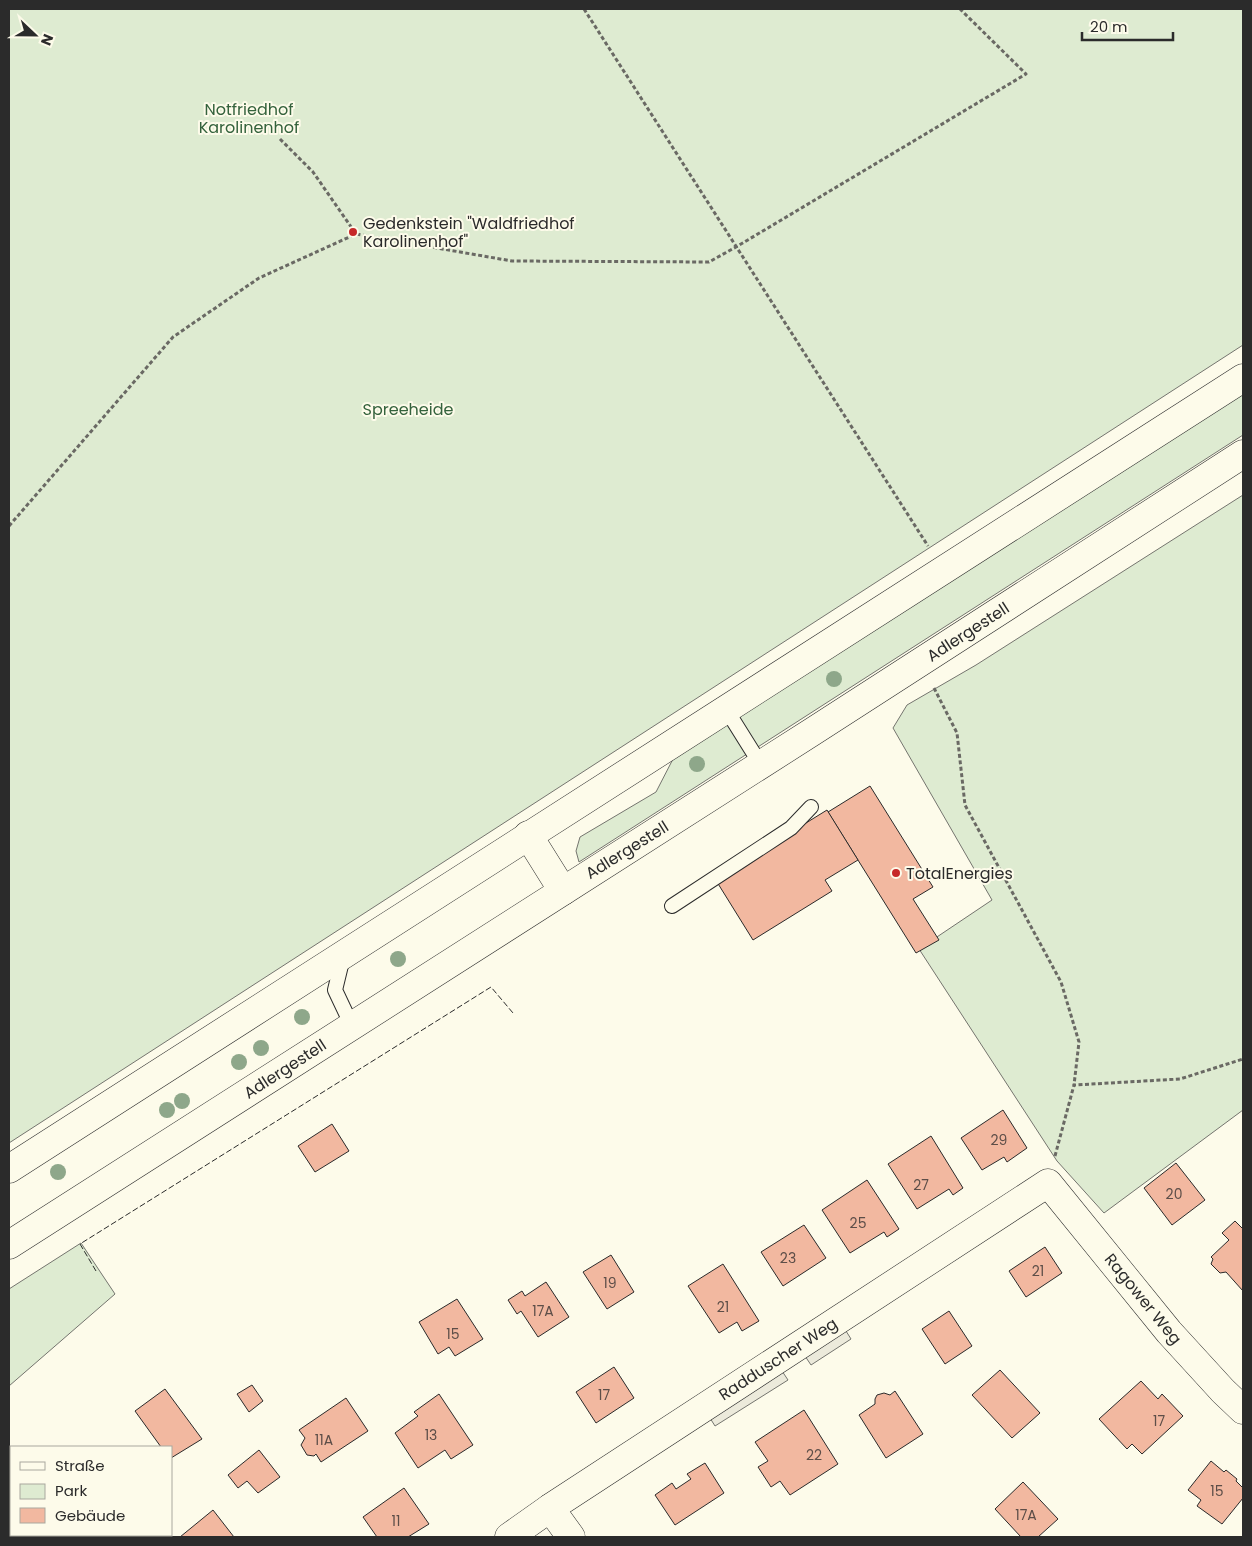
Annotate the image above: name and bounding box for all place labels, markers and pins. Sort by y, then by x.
place label: Gedenkstein "Waldfriedhof Karolinenhof" [363,212,575,253]
marker: Gedenkstein "Waldfriedhof Karolinenhof" [347,226,359,238]
place label: TotalEnergies [906,862,1013,885]
marker: TotalEnergies [890,867,902,879]

